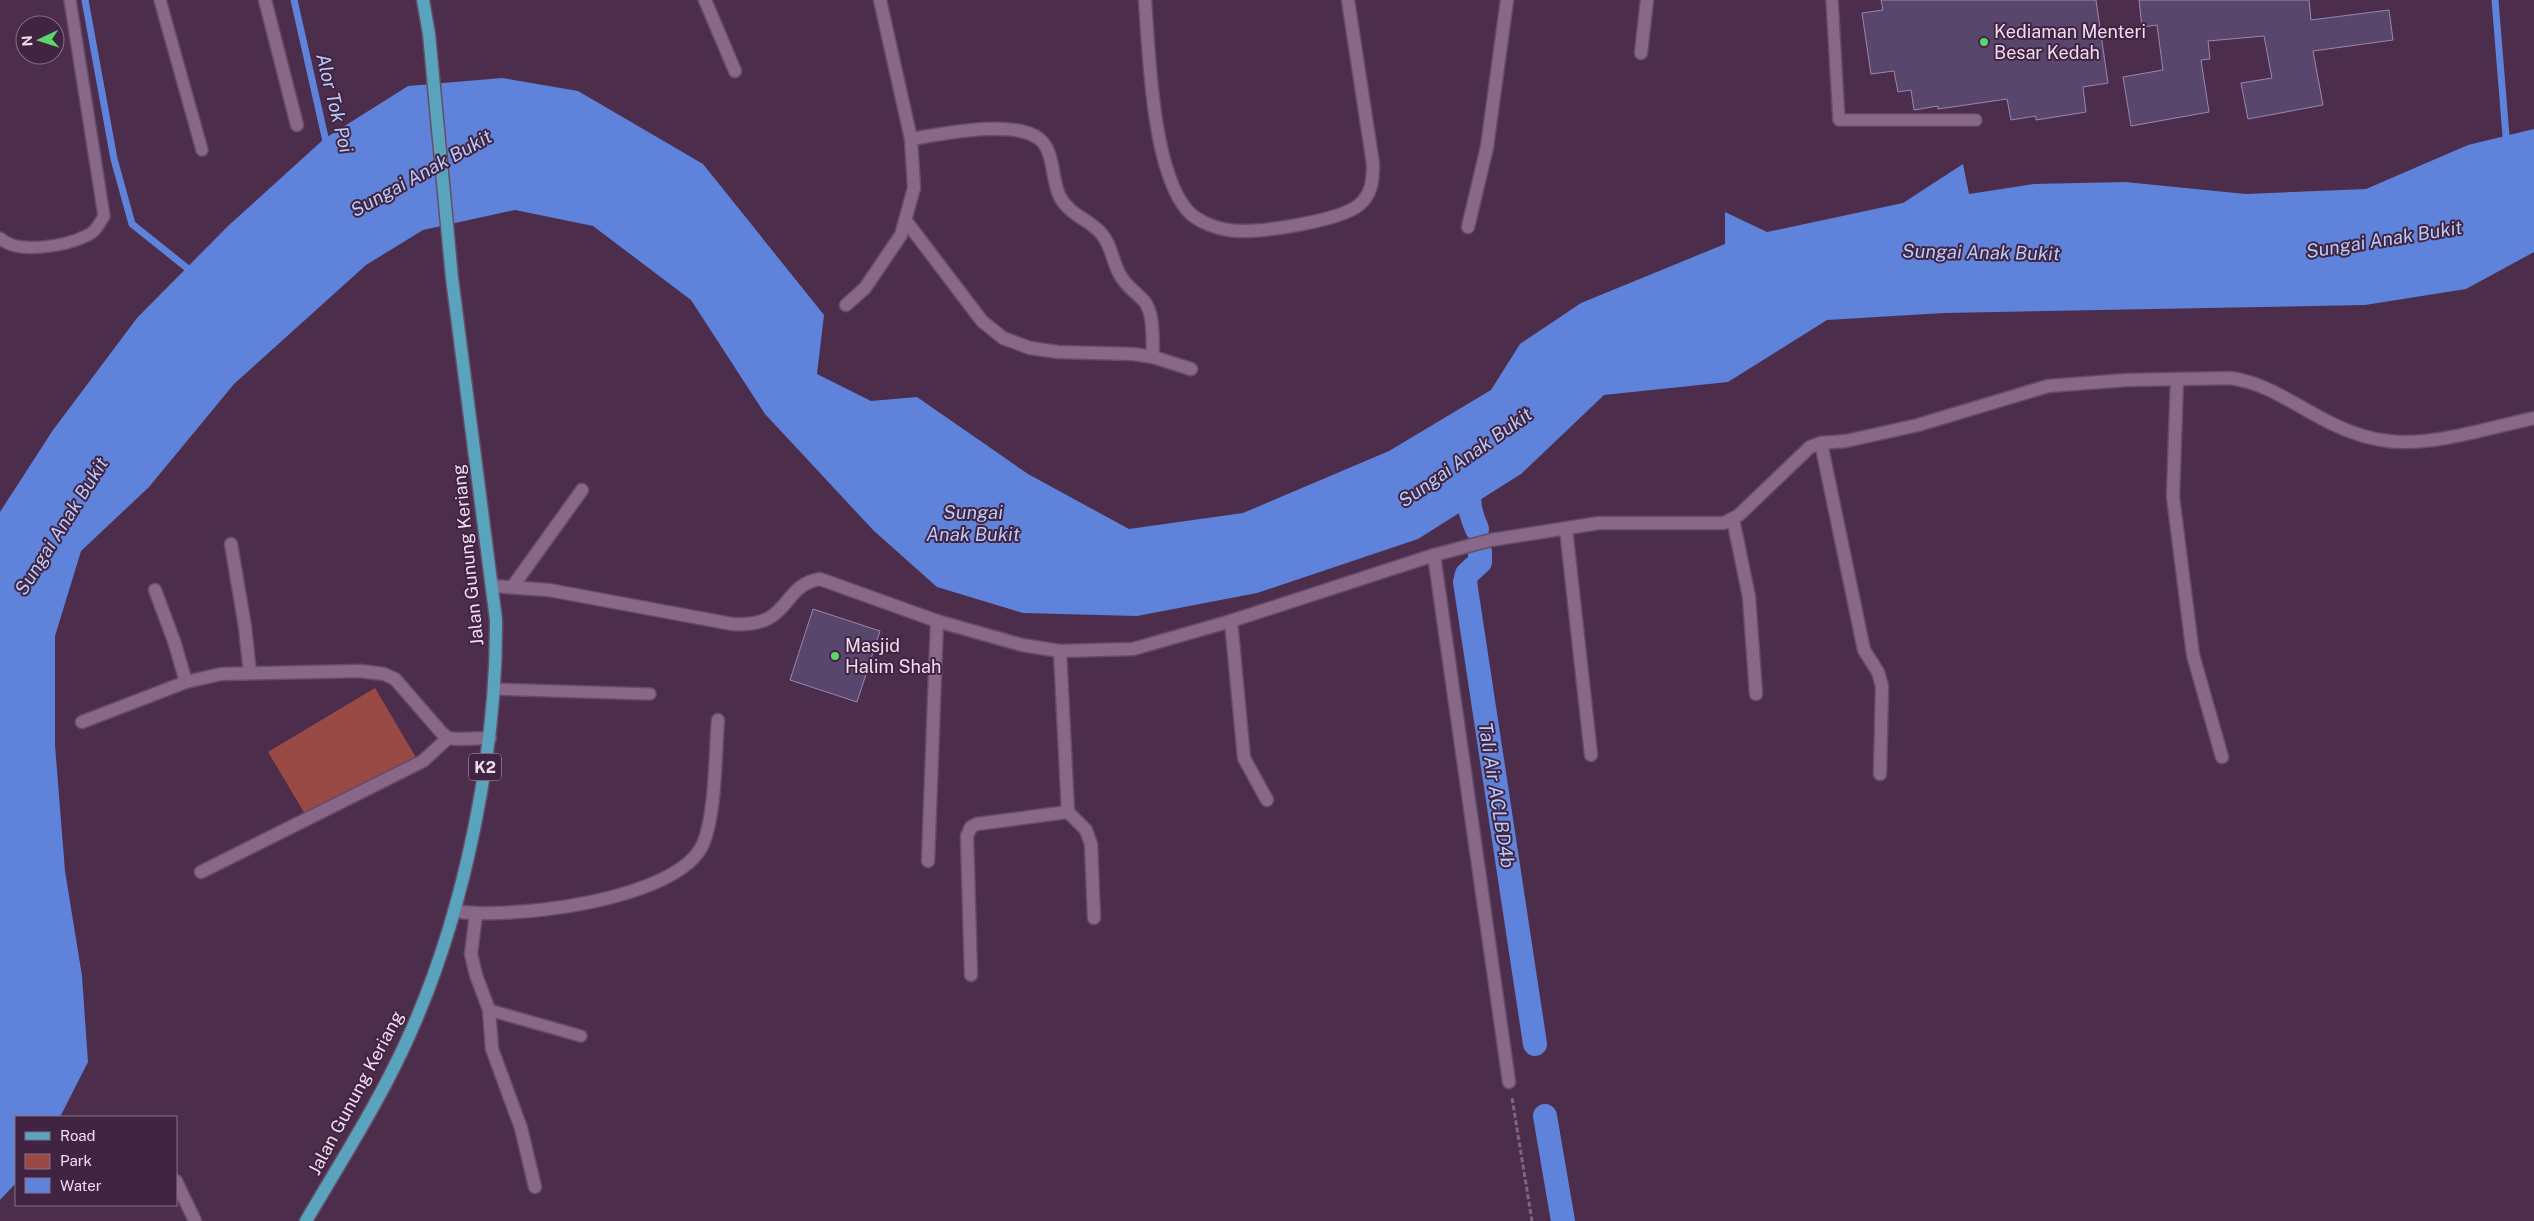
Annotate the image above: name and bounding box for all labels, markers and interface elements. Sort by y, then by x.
north arrow [15,15,65,65]
place label: Kediaman Menteri Besar Kedah [1994,21,2146,63]
text: N [19,35,35,47]
marker: Kediaman Menteri Besar Kedah [1978,36,1990,48]
water label: Alor Tok Poi [312,51,358,155]
water label: Sungai Anak Bukit [347,125,495,221]
water label: Sungai Anak Bukit [2304,216,2464,262]
water label: Sungai Anak Bukit [1902,240,2060,264]
water label: Sungai Anak Bukit [1394,403,1536,511]
water label: Sungai Anak Bukit [10,453,112,599]
street label: Jalan Gunung Keriang [448,463,487,647]
water label: Sungai Anak Bukit [926,501,1020,545]
place label: Masjid Halim Shah [845,635,941,677]
marker: Masjid Halim Shah [829,650,841,662]
water label: Tali Air ACLBD4b [1475,721,1519,869]
road number: K2 [469,754,501,780]
street label: Jalan Gunung Keriang [303,1007,408,1178]
legend [15,1116,178,1206]
text: Road [60,1127,96,1144]
text: Park [60,1152,92,1169]
text: Water [60,1177,102,1194]

